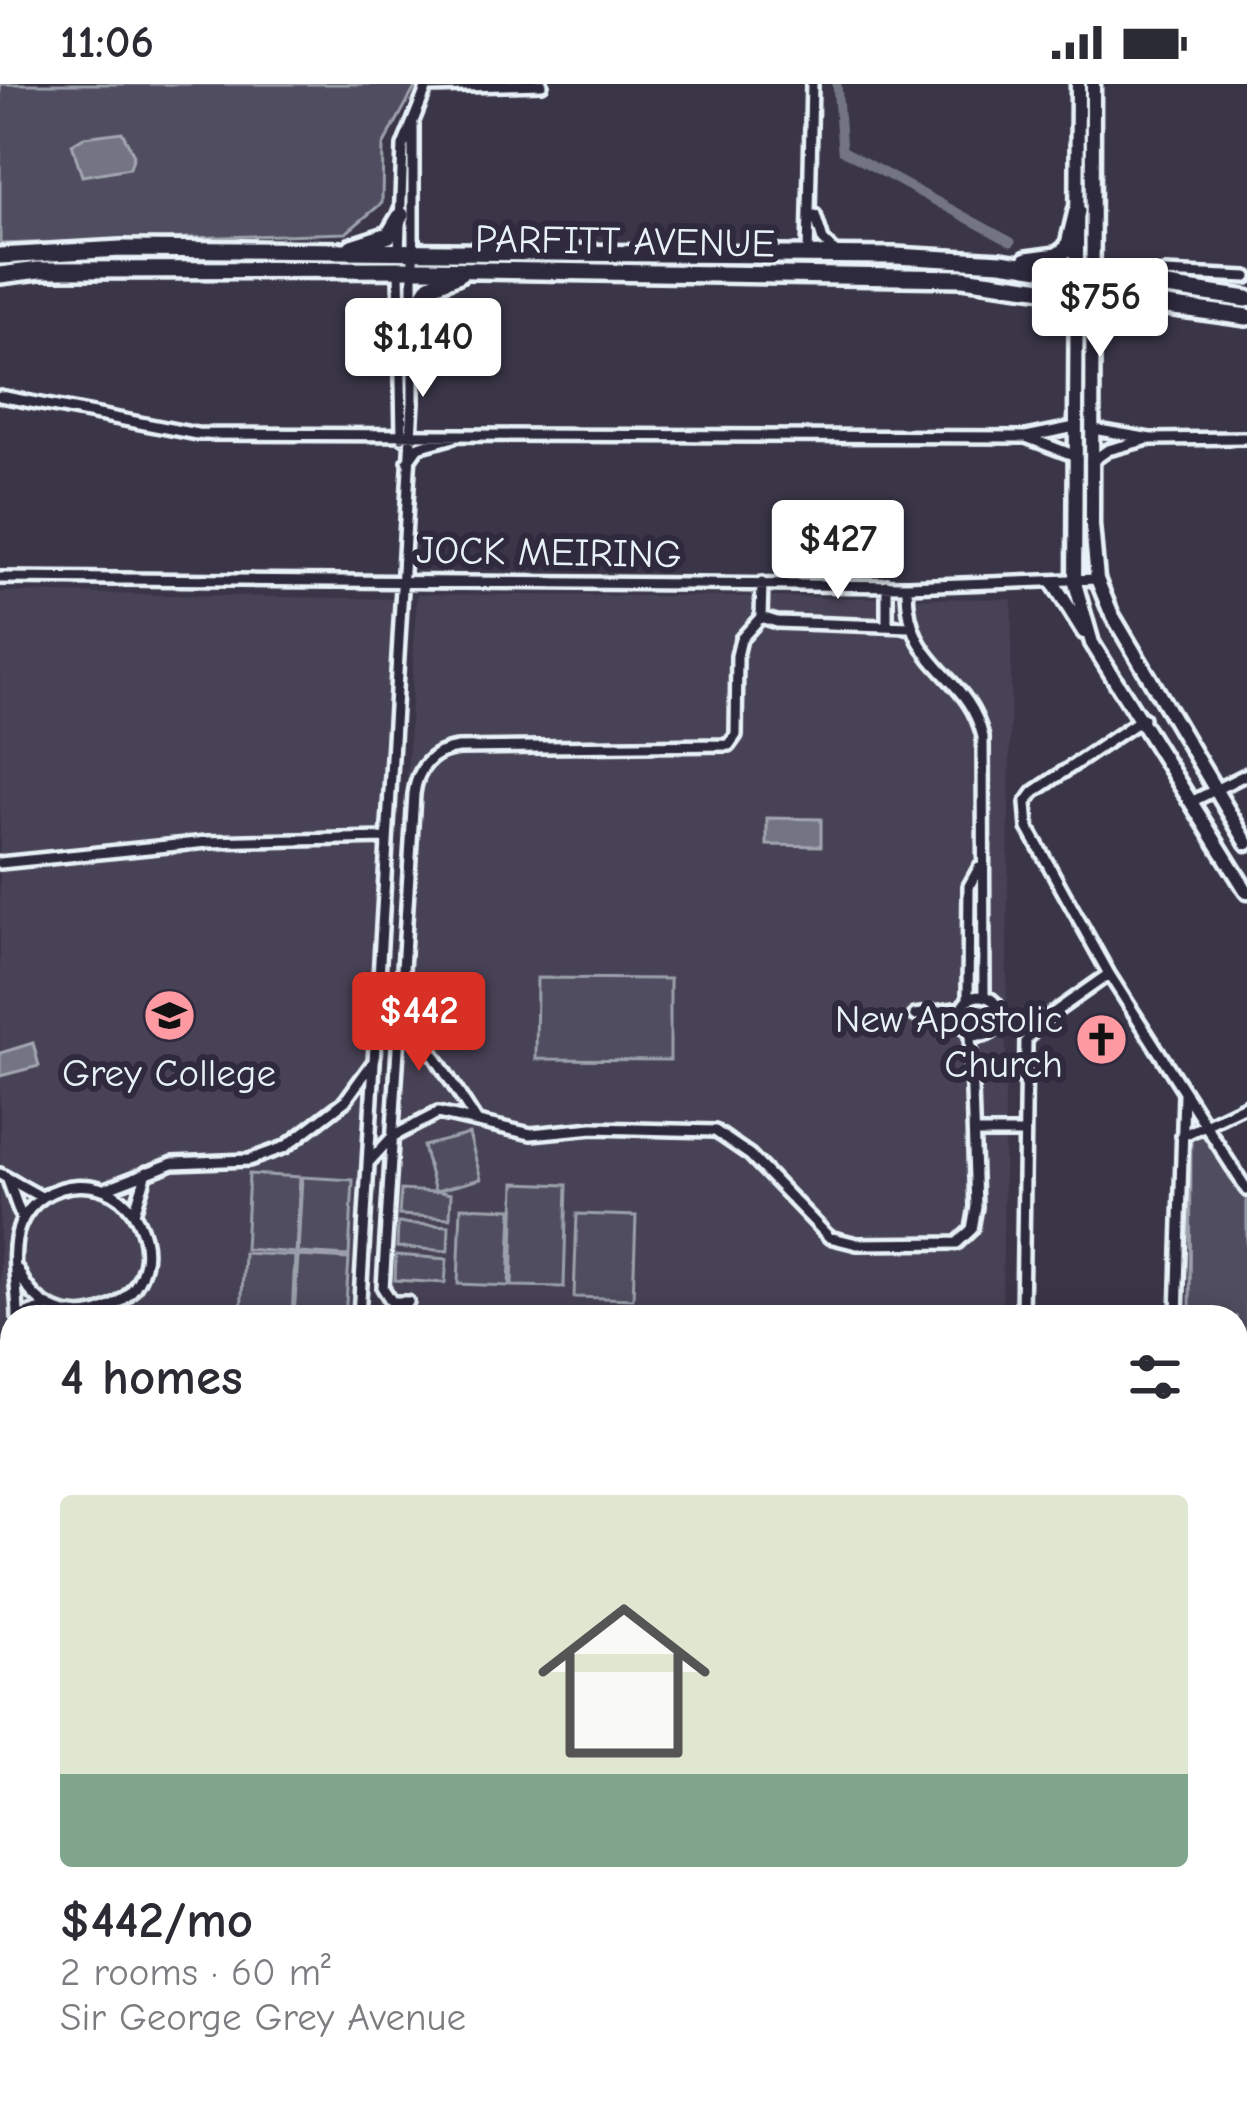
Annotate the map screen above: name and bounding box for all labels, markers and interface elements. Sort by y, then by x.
text: 11:06 [60,16,154,68]
street label: PARFITT AVENUE [475,216,775,267]
pin: $756 [1029,258,1171,360]
text: $756 [1059,274,1141,319]
pin: $1,140 [325,298,521,400]
text: $1,140 [372,314,474,359]
pin: $427 [767,500,909,602]
text: $427 [799,516,877,561]
street label: JOCK MEIRING [416,528,682,577]
pin: $442 [348,972,490,1074]
school or university icon: Grey College [141,987,197,1043]
text: $442 [379,988,459,1033]
place label: New Apostolic Church [835,997,1063,1087]
church icon: New Apostolic Church [1074,1012,1130,1068]
place label: Grey College [62,1051,276,1096]
icon: filters [1122,1344,1188,1410]
text: 4 homes [60,1348,243,1407]
icon: home [516,1573,732,1789]
text: $442/mo [60,1891,253,1950]
text: 2 rooms · 60 m² [60,1950,331,1995]
text: Sir George Grey Avenue [60,1995,466,2040]

